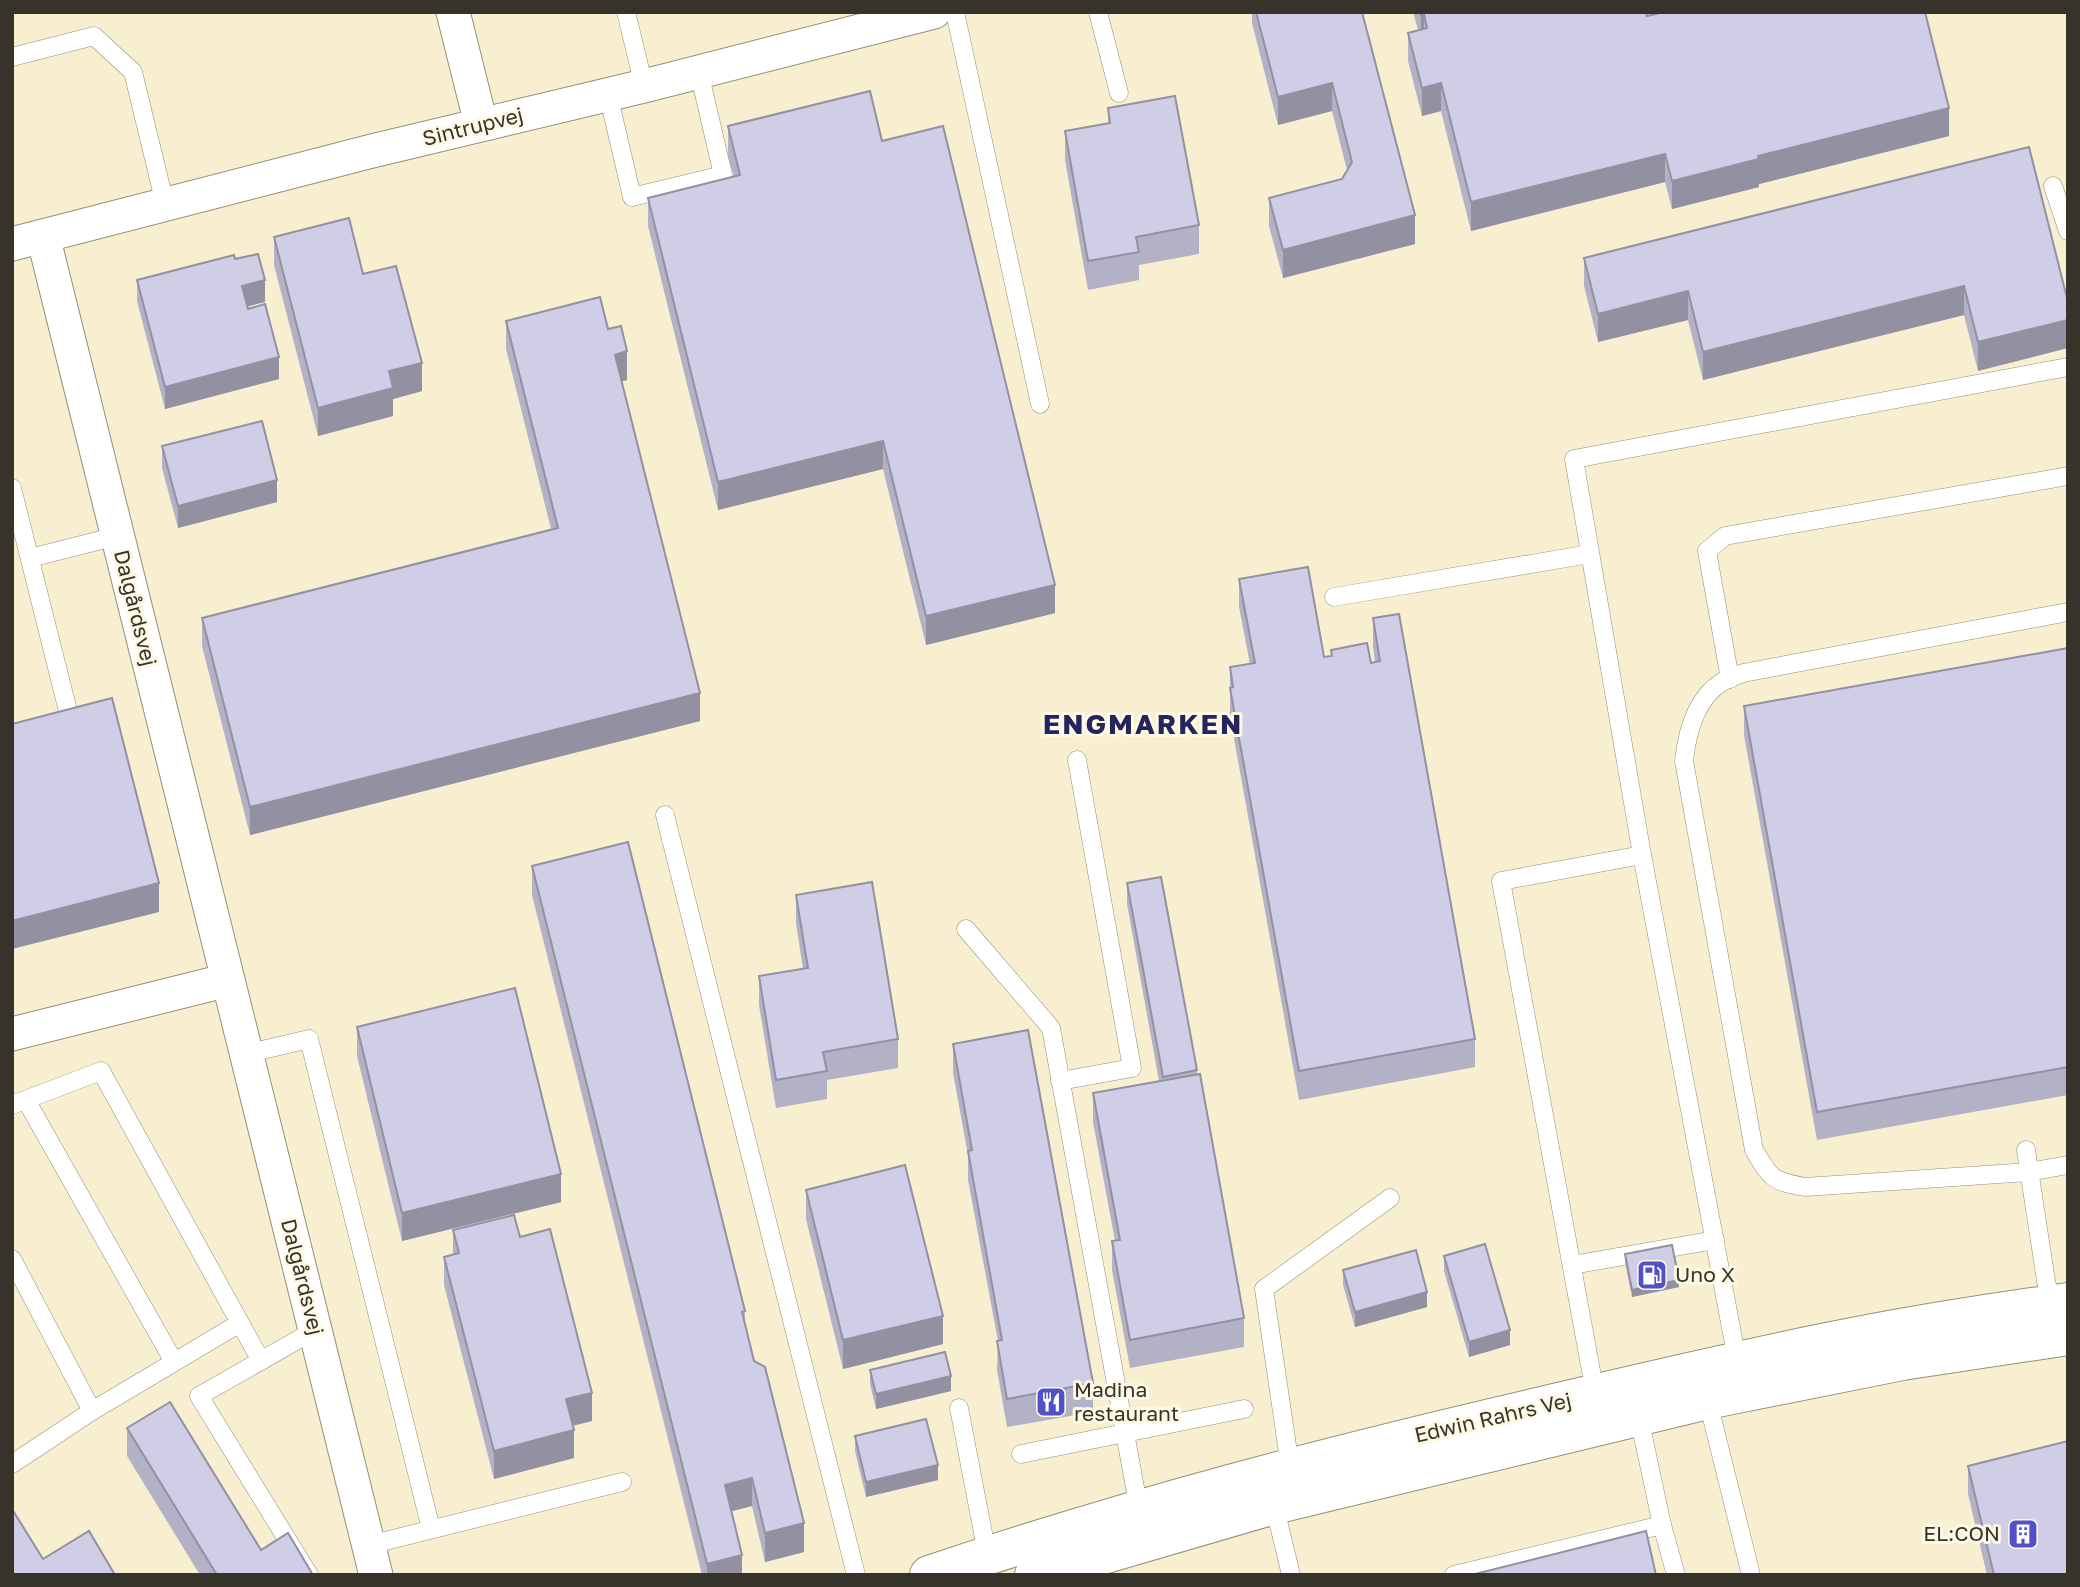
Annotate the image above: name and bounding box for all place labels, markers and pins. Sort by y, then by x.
fuel station icon: Uno X [1635,1258,1669,1292]
place label: Uno X [1675,1261,1735,1287]
place label: Madina restaurant [1074,1376,1179,1426]
restaurant icon: Madina restaurant [1034,1385,1068,1419]
building icon: EL:CON [2006,1517,2040,1551]
place label: EL:CON [1923,1520,2000,1546]

